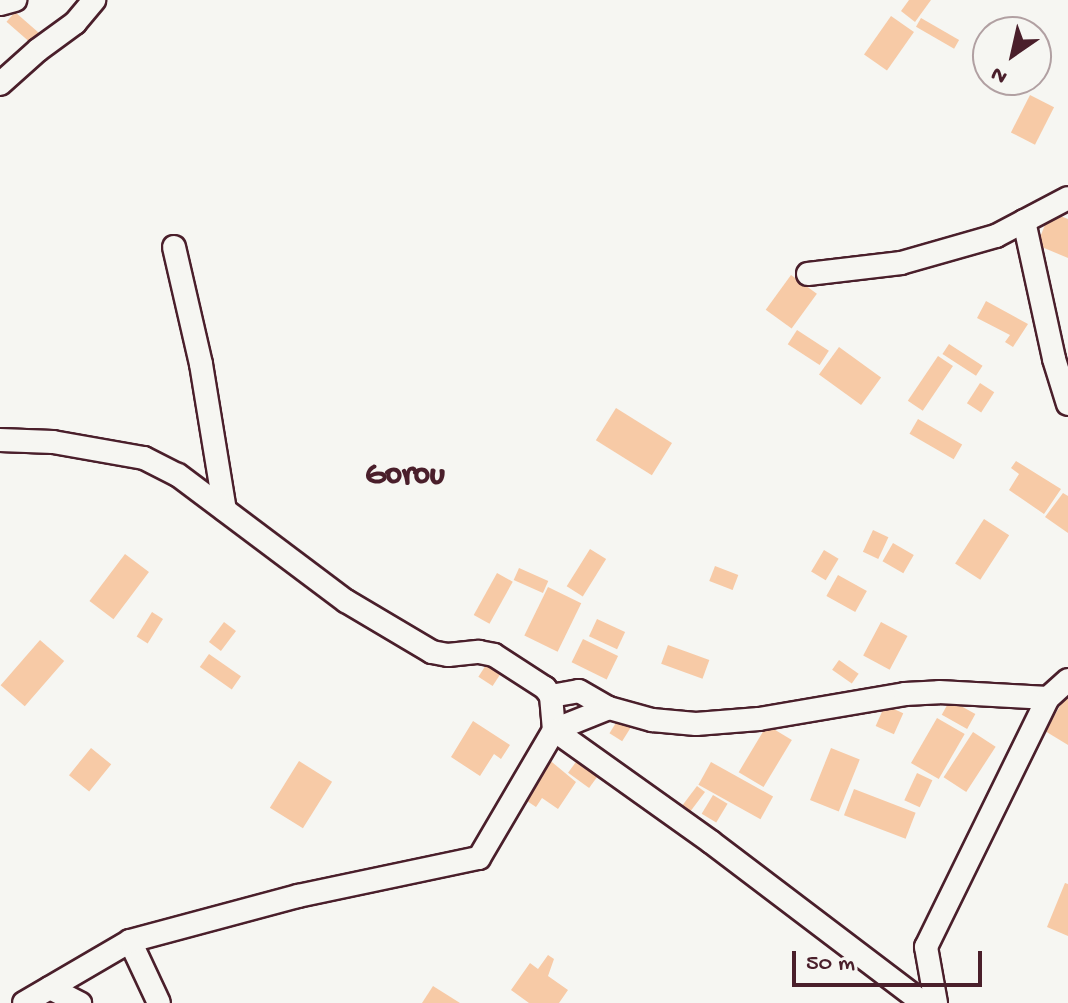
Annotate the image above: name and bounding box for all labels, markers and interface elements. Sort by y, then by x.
north arrow [972,16,1052,96]
text: N [986,59,1013,89]
district label: Gorou [365,457,445,495]
scale bar [796,935,986,985]
text: 50 m [806,950,855,979]

